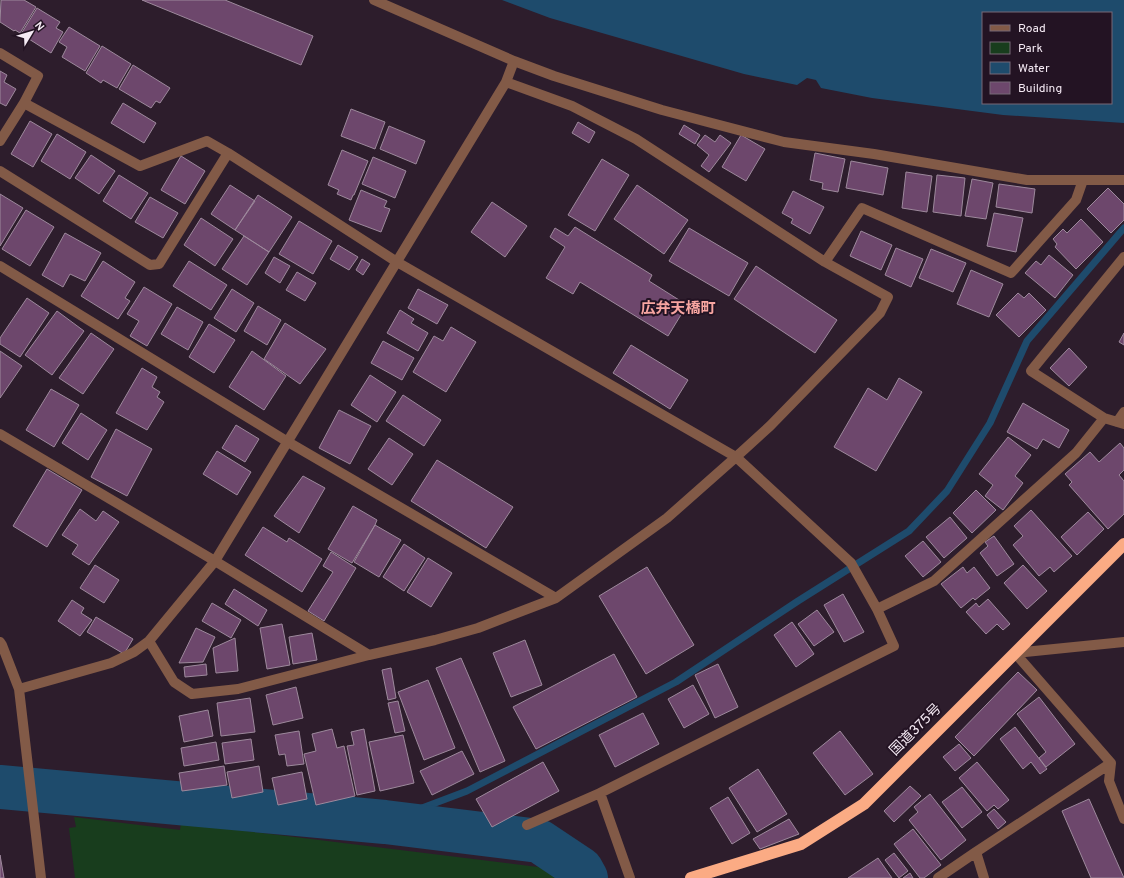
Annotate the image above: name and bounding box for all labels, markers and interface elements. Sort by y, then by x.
north arrow [12,12,52,52]
legend [982,12,1112,104]
text: N [31,19,47,34]
text: Road [1018,21,1046,37]
text: Park [1018,41,1043,57]
text: Water [1018,61,1050,77]
text: Building [1018,81,1062,97]
district label: 広弁天橋町 [640,300,716,319]
street label: 国道375号 [887,701,945,759]

